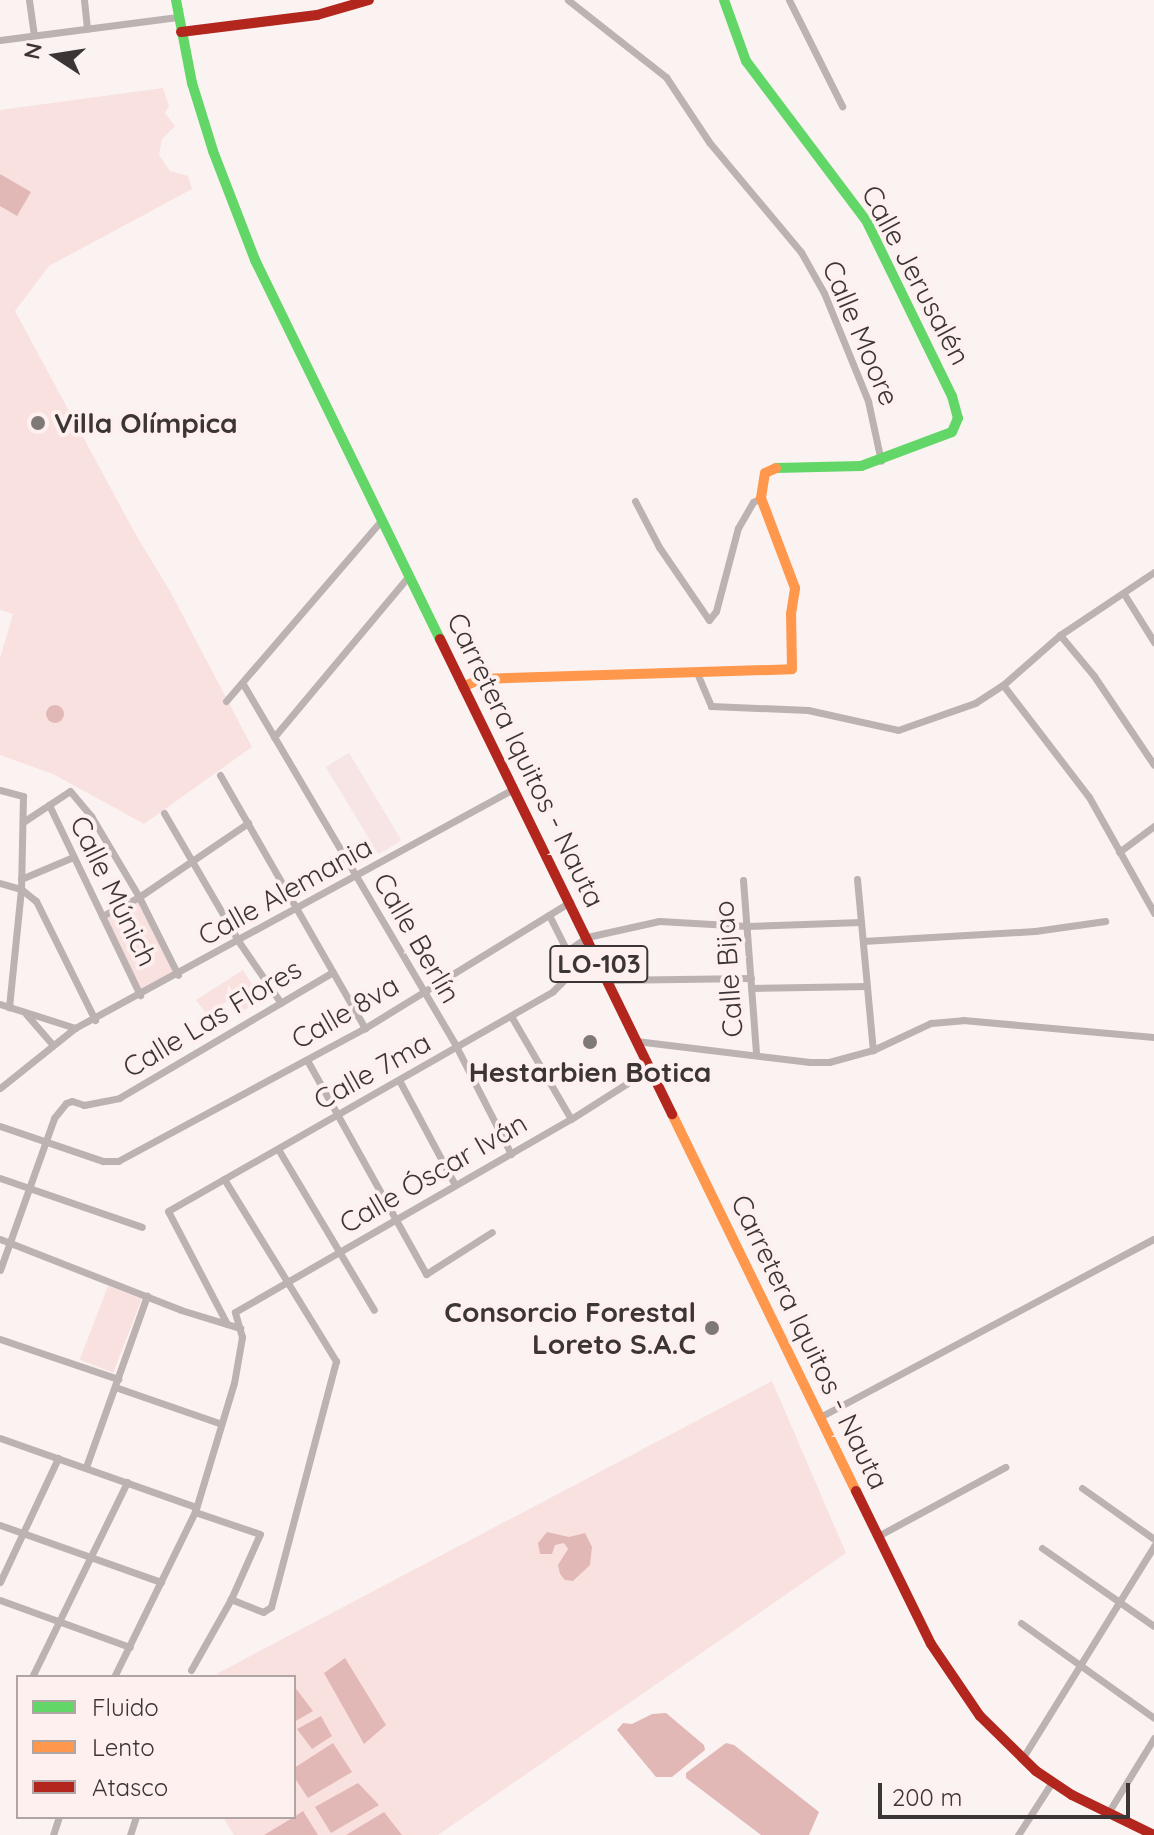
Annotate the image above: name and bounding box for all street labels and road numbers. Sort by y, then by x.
street label: Calle Jerusalén [855,180,977,370]
street label: Calle Moore [815,255,907,411]
street label: Carretera Iquitos - Nauta [440,607,612,913]
street label: Calle Múnich [63,810,165,972]
street label: Calle Alemania [192,830,378,952]
street label: Calle Berlín [366,867,468,1009]
street label: Calle Bijao [706,900,750,1038]
road number: LO-103 [549,942,649,986]
street label: Calle Las Flores [117,952,307,1084]
street label: Calle 8va [285,968,405,1056]
street label: Calle 7ma [308,1025,436,1117]
street label: Calle Óscar Iván [333,1106,533,1240]
street label: Carretera Iquitos - Nauta [724,1189,896,1495]

